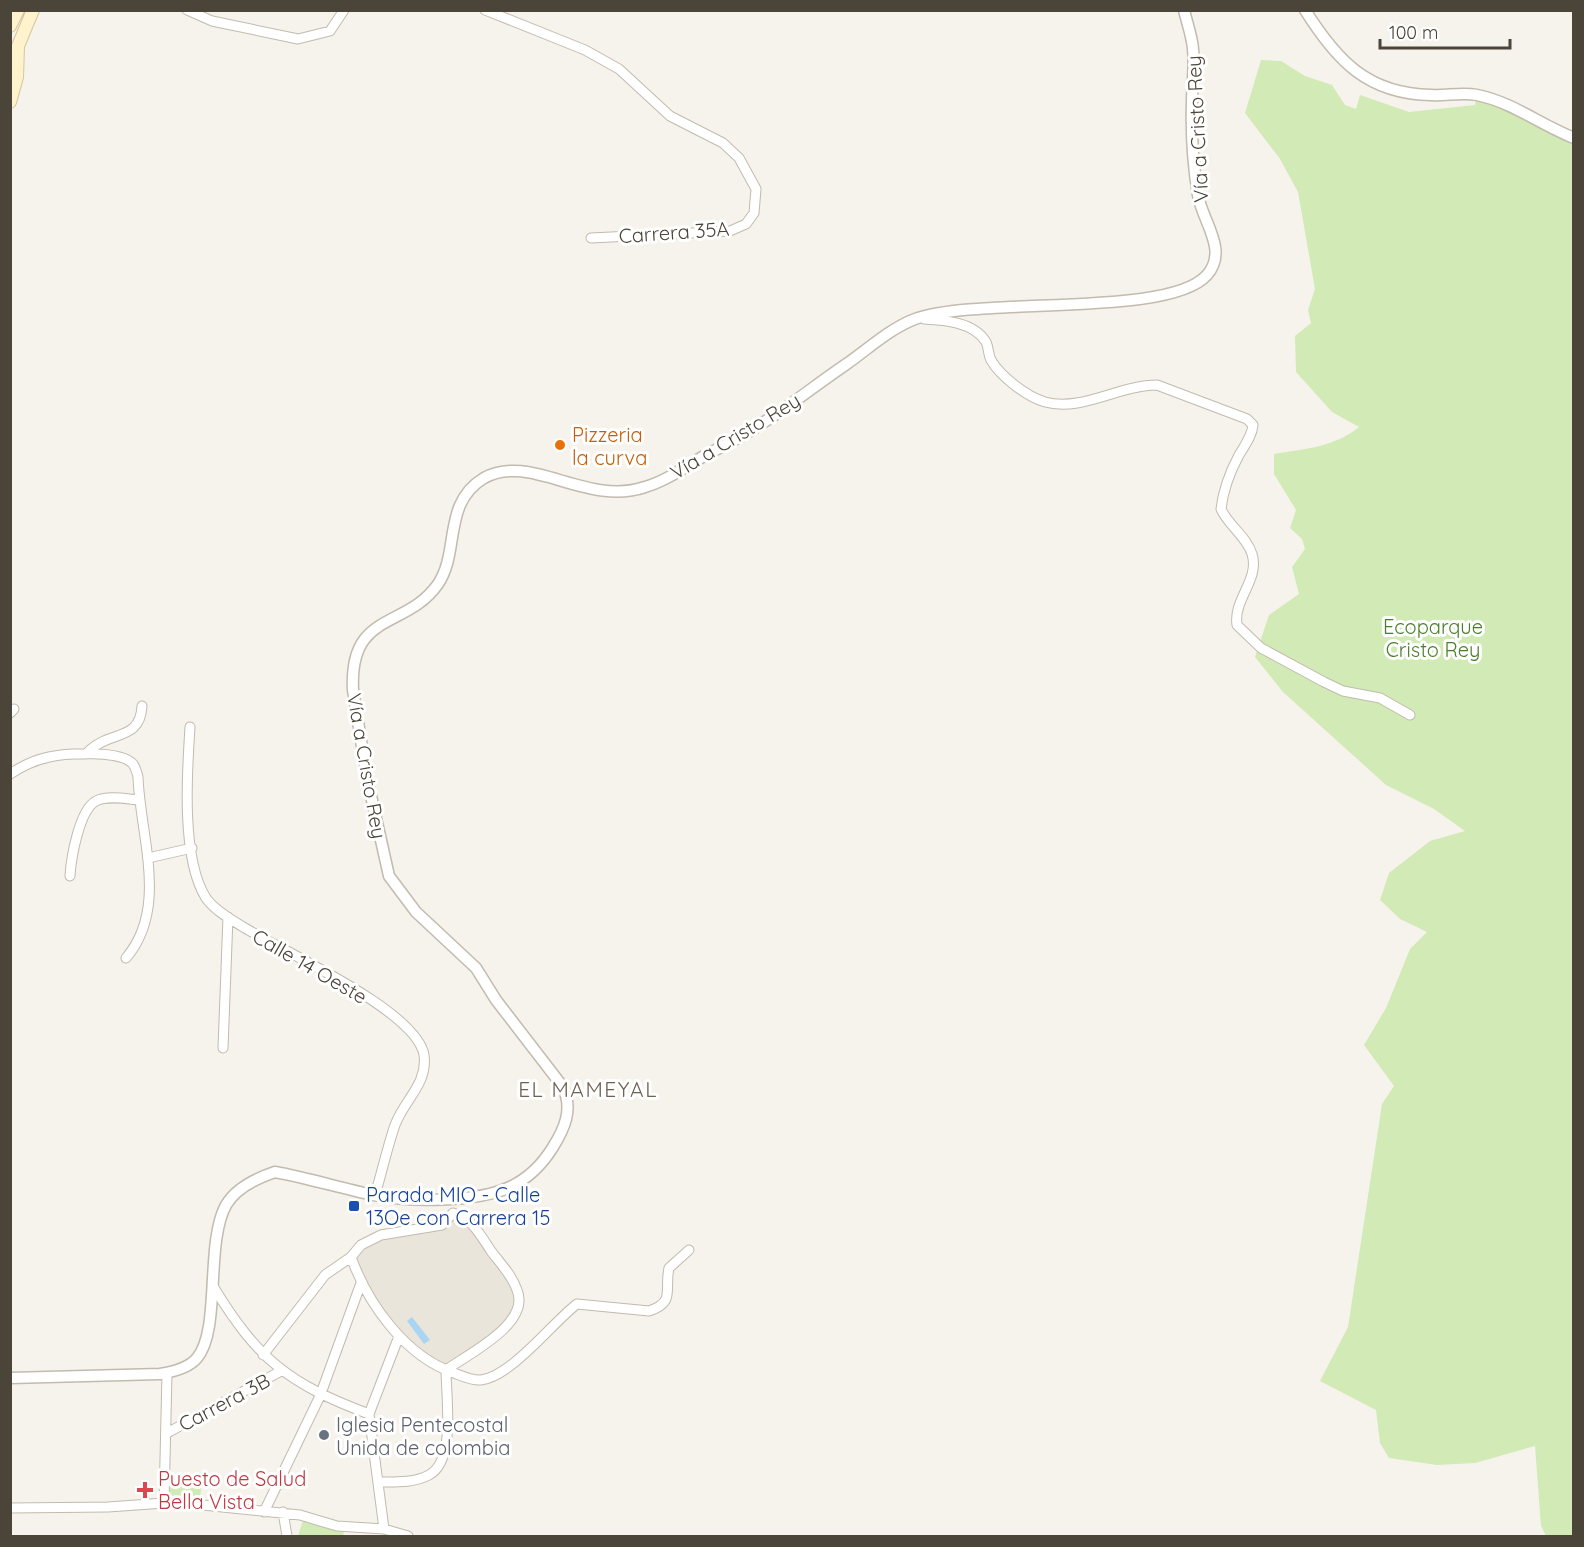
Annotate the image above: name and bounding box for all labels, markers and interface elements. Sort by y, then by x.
scale bar [1380,12,1510,50]
text: 100 m [1389,21,1438,44]
street label: Vía a Cristo Rey [1181,55,1213,203]
street label: Carrera 35A [618,216,730,248]
street label: Vía a Cristo Rey [665,387,805,485]
place label: Pizzeria la curva [572,422,647,470]
marker: Pizzeria la curva [553,438,567,452]
park label: Ecoparque Cristo Rey [1383,614,1483,662]
street label: Vía a Cristo Rey [342,691,392,841]
street label: Calle 14 Oeste [248,923,372,1009]
district label: EL MAMEYAL [518,1076,658,1102]
place label: Parada MIO - Calle 13Oe con Carrera 15 [366,1182,550,1230]
marker: Parada MIO - Calle 13Oe con Carrera 15 [347,1199,361,1213]
street label: Carrera 3B [174,1367,274,1437]
place label: Iglesia Pentecostal Unida de colombia [336,1412,510,1460]
marker: Iglesia Pentecostal Unida de colombia [317,1428,331,1442]
place label: Puesto de Salud Bella Vista [158,1466,306,1514]
marker: Puesto de Salud Bella Vista [136,1481,154,1499]

